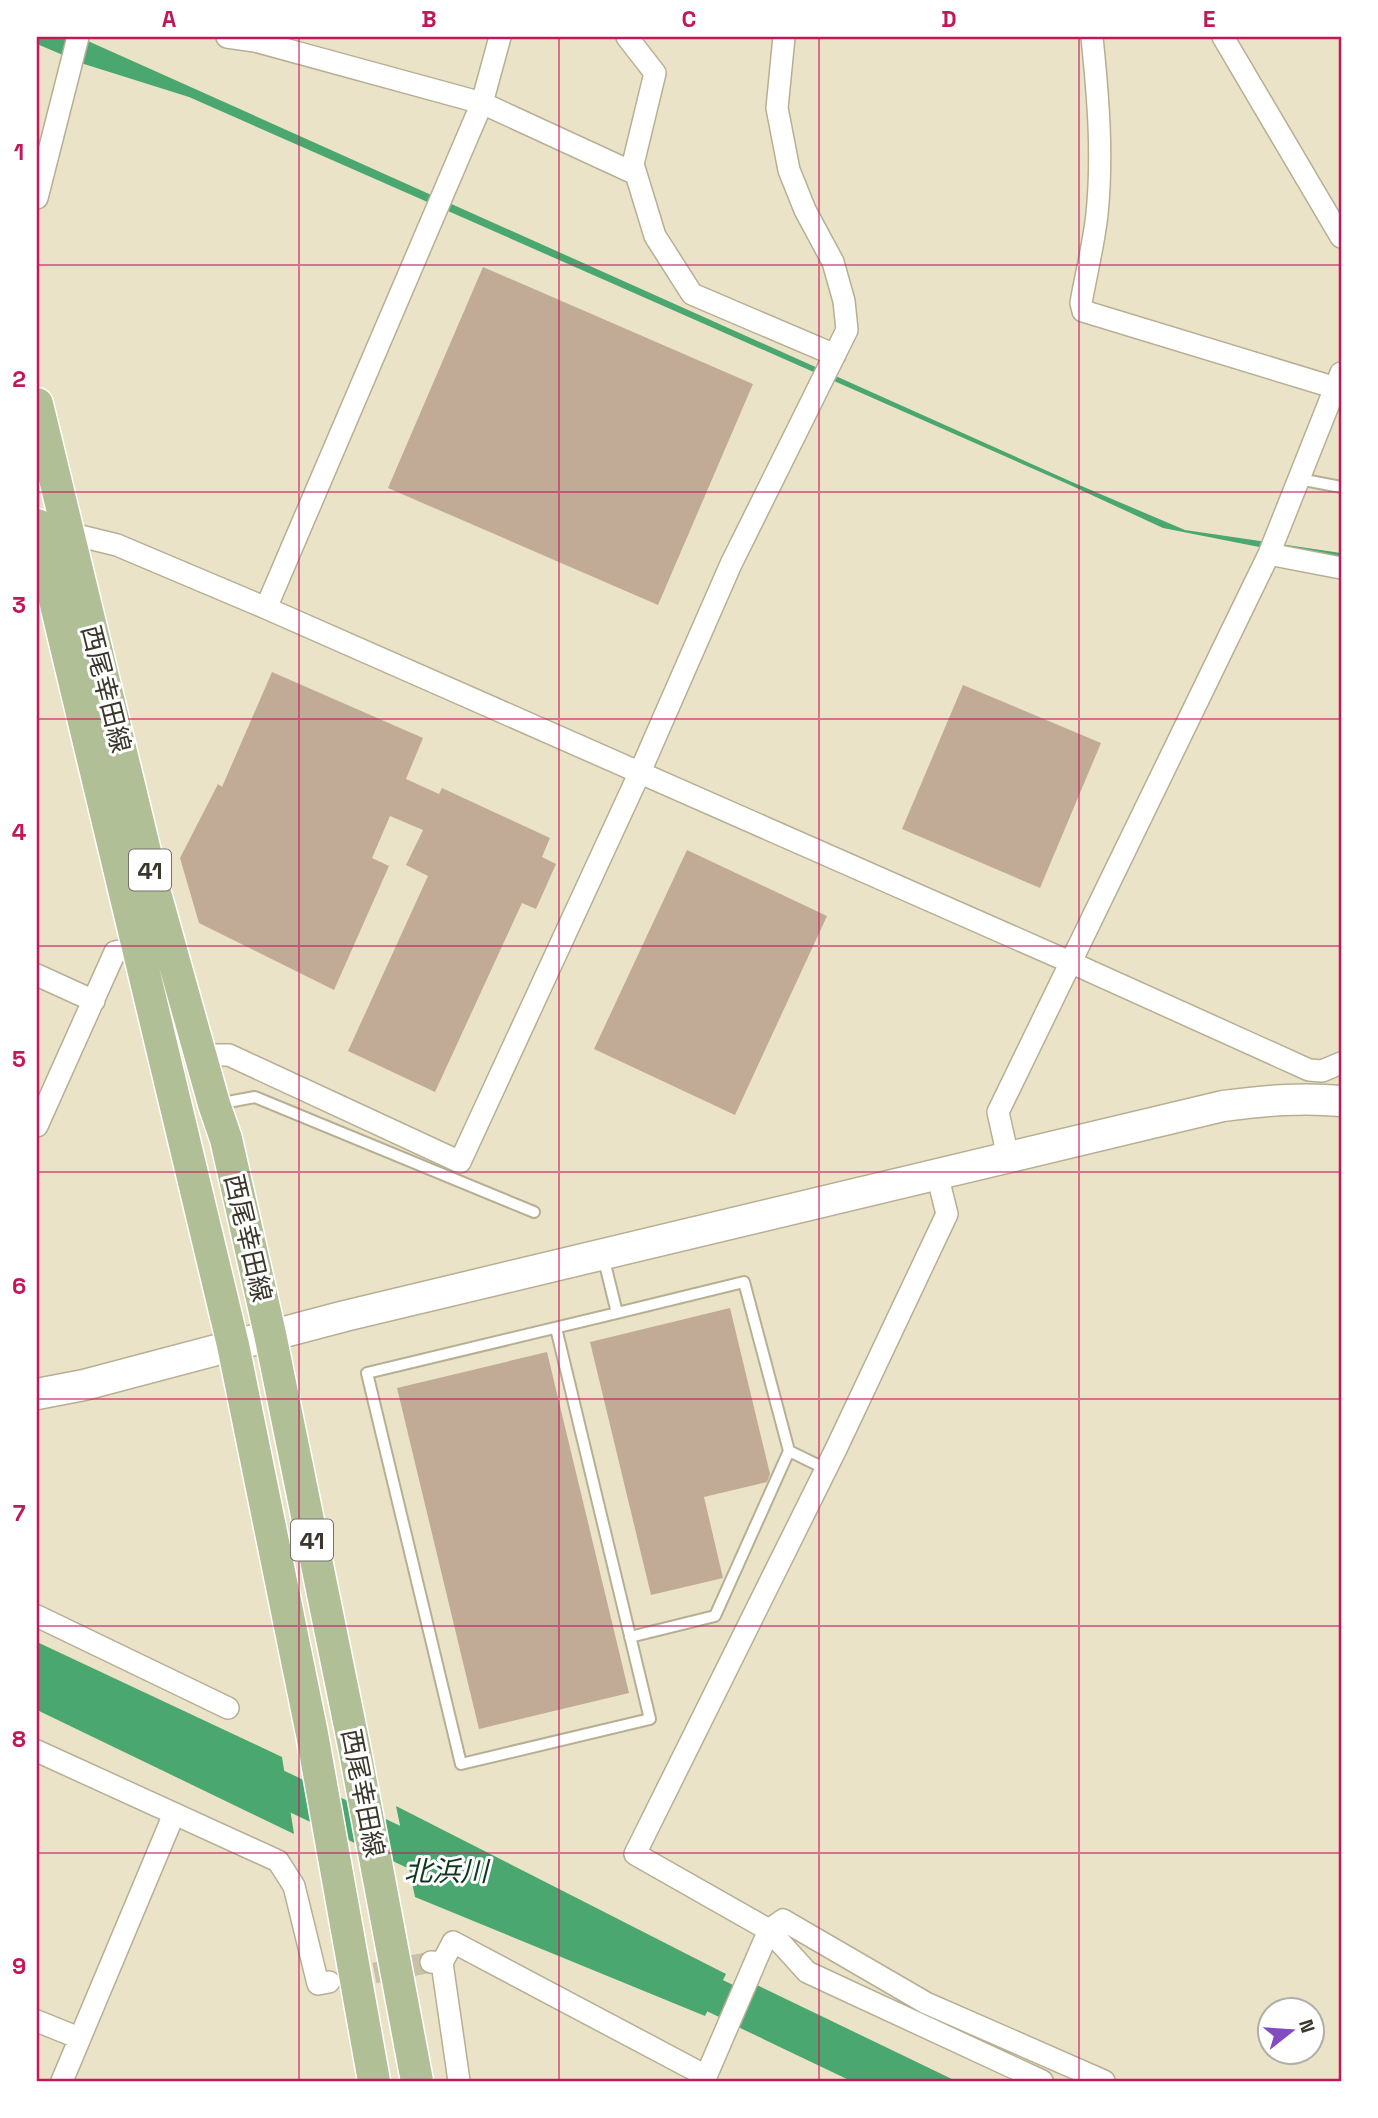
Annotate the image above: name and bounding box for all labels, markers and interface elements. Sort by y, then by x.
text: A [162,4,177,34]
text: B [421,4,437,34]
text: C [682,4,696,34]
text: D [941,4,957,34]
text: E [1203,4,1215,34]
text: 1 [14,137,24,167]
text: 2 [12,364,26,394]
text: 3 [12,590,26,620]
street label: 西尾幸田線 [74,622,138,756]
text: 4 [12,817,27,847]
road number: 41 [129,850,171,890]
text: 5 [12,1044,26,1074]
street label: 西尾幸田線 [217,1171,279,1305]
text: 6 [12,1271,26,1301]
text: 7 [13,1498,26,1528]
road number: 41 [291,1520,333,1560]
text: 8 [12,1724,26,1754]
street label: 西尾幸田線 [334,1726,392,1860]
water label: 北浜川 [404,1853,491,1889]
text: 9 [12,1951,26,1981]
north arrow [1256,1996,1326,2066]
text: N [1293,2016,1321,2036]

